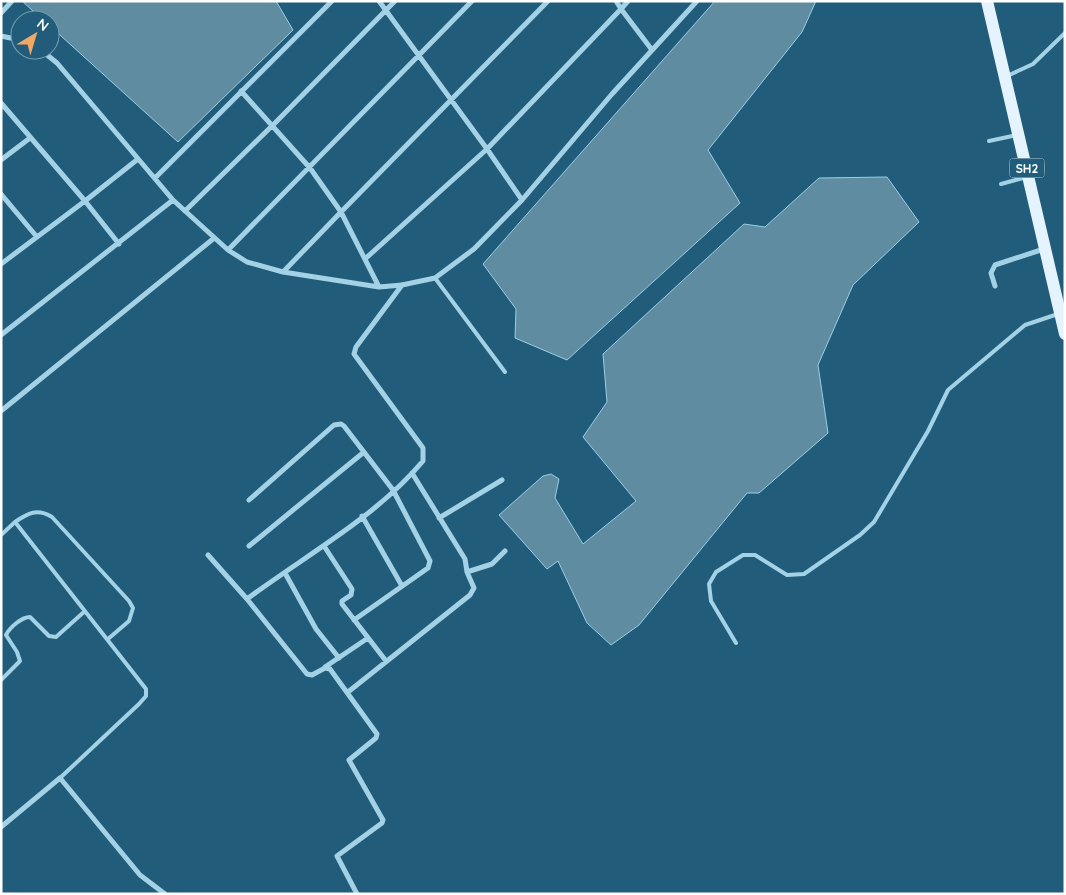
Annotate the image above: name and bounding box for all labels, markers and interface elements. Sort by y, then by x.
north arrow [10,10,60,60]
text: N [33,14,53,35]
road number: SH2 [1010,158,1044,178]

